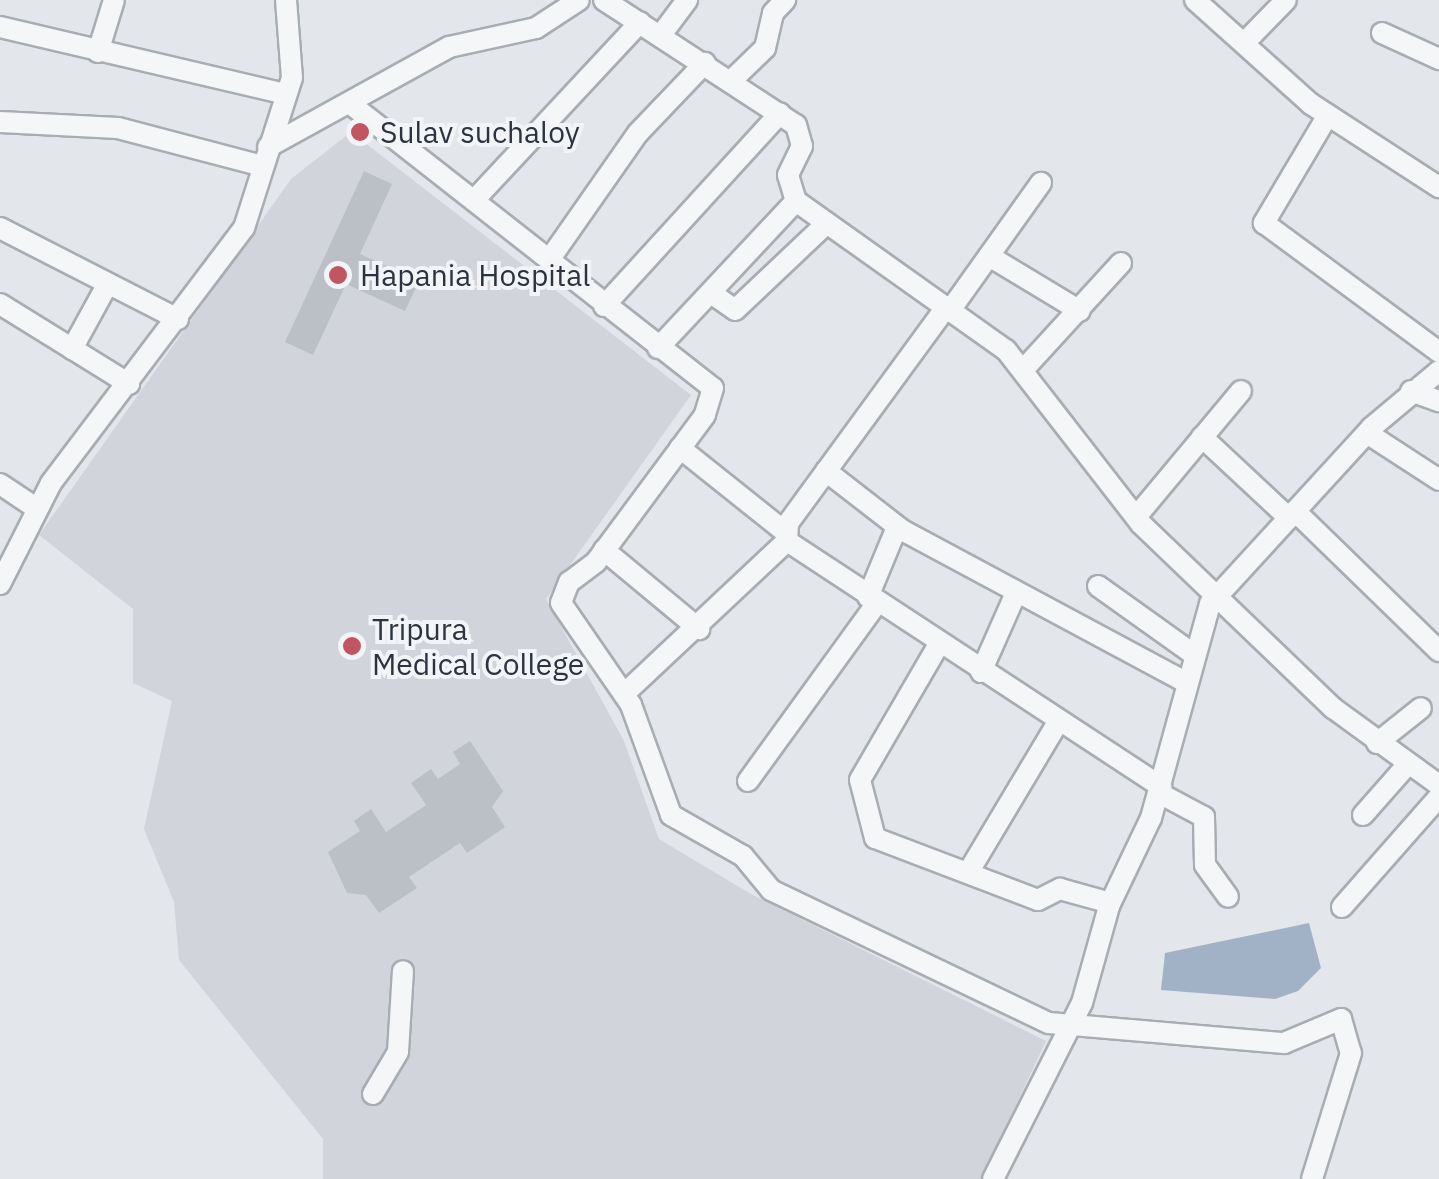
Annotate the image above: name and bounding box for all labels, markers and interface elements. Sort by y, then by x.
place label: Sulav suchaloy [380,114,580,150]
marker: Sulav suchaloy [349,121,371,143]
place label: Hapania Hospital [360,257,591,293]
marker: Hapania Hospital [325,262,351,288]
place label: Tripura Medical College [372,611,584,682]
marker: Tripura Medical College [341,635,363,657]

